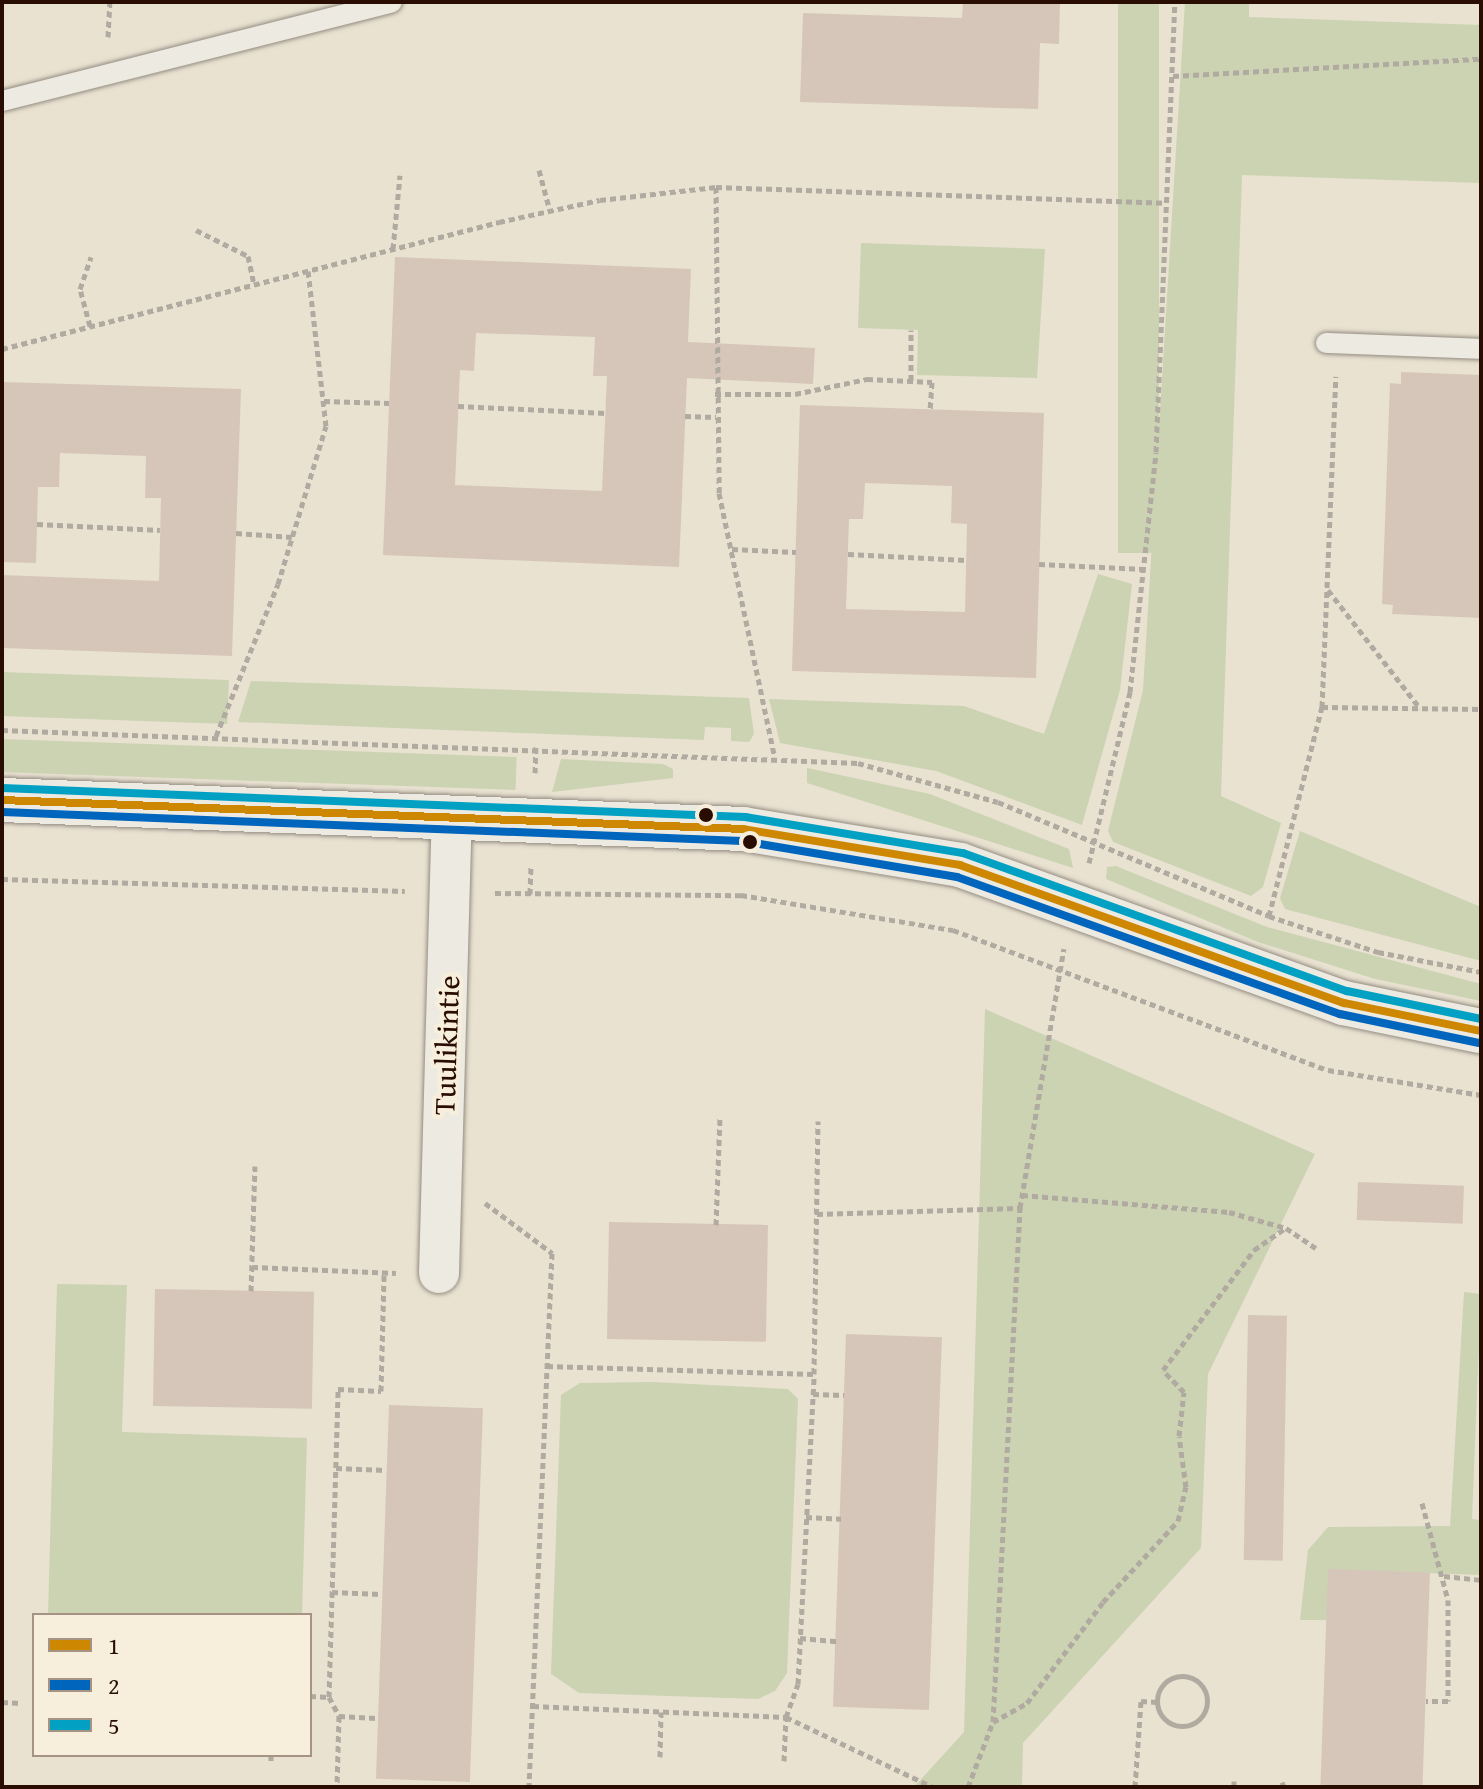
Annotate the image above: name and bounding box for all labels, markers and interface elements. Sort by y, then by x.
unlabelled marker [698,807,714,823]
unlabelled marker [742,834,758,850]
street label: Tuulikintie [426,975,466,1115]
legend [32,1613,312,1757]
text: 1 [108,1628,120,1663]
text: 2 [108,1668,120,1703]
text: 5 [108,1708,120,1743]

